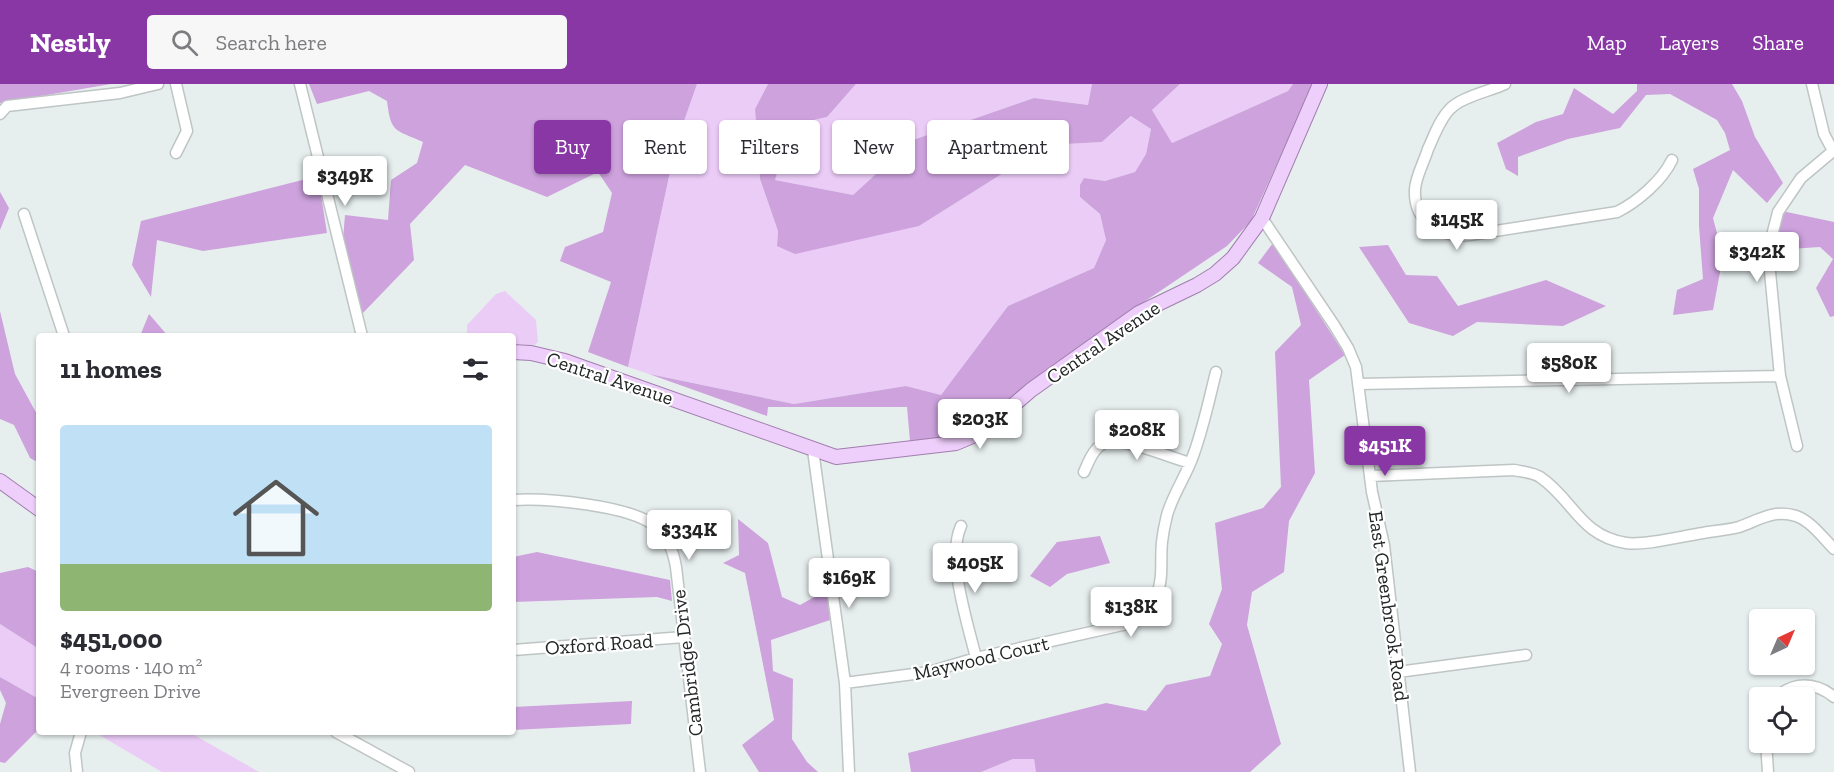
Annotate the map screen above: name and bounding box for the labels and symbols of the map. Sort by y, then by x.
pin: $349K [303,156,387,207]
pin: $145K [1415,200,1499,251]
pin: $342K [1715,232,1799,283]
street label: Central Avenue [1042,295,1164,389]
pin: $580K [1527,343,1611,394]
street label: Central Avenue [544,346,676,410]
pin: $203K [938,399,1022,450]
pin: $208K [1095,410,1179,461]
pin: $451K [1343,426,1427,477]
street label: East Greenbrook Road [1364,509,1414,703]
pin: $334K [647,510,731,561]
pin: $405K [933,543,1017,594]
pin: $169K [807,558,891,609]
pin: $138K [1089,587,1173,638]
street label: Cambridge Drive [666,588,708,738]
north arrow [1749,609,1815,675]
street label: Oxford Road [544,628,654,660]
street label: Maywood Court [911,631,1052,685]

